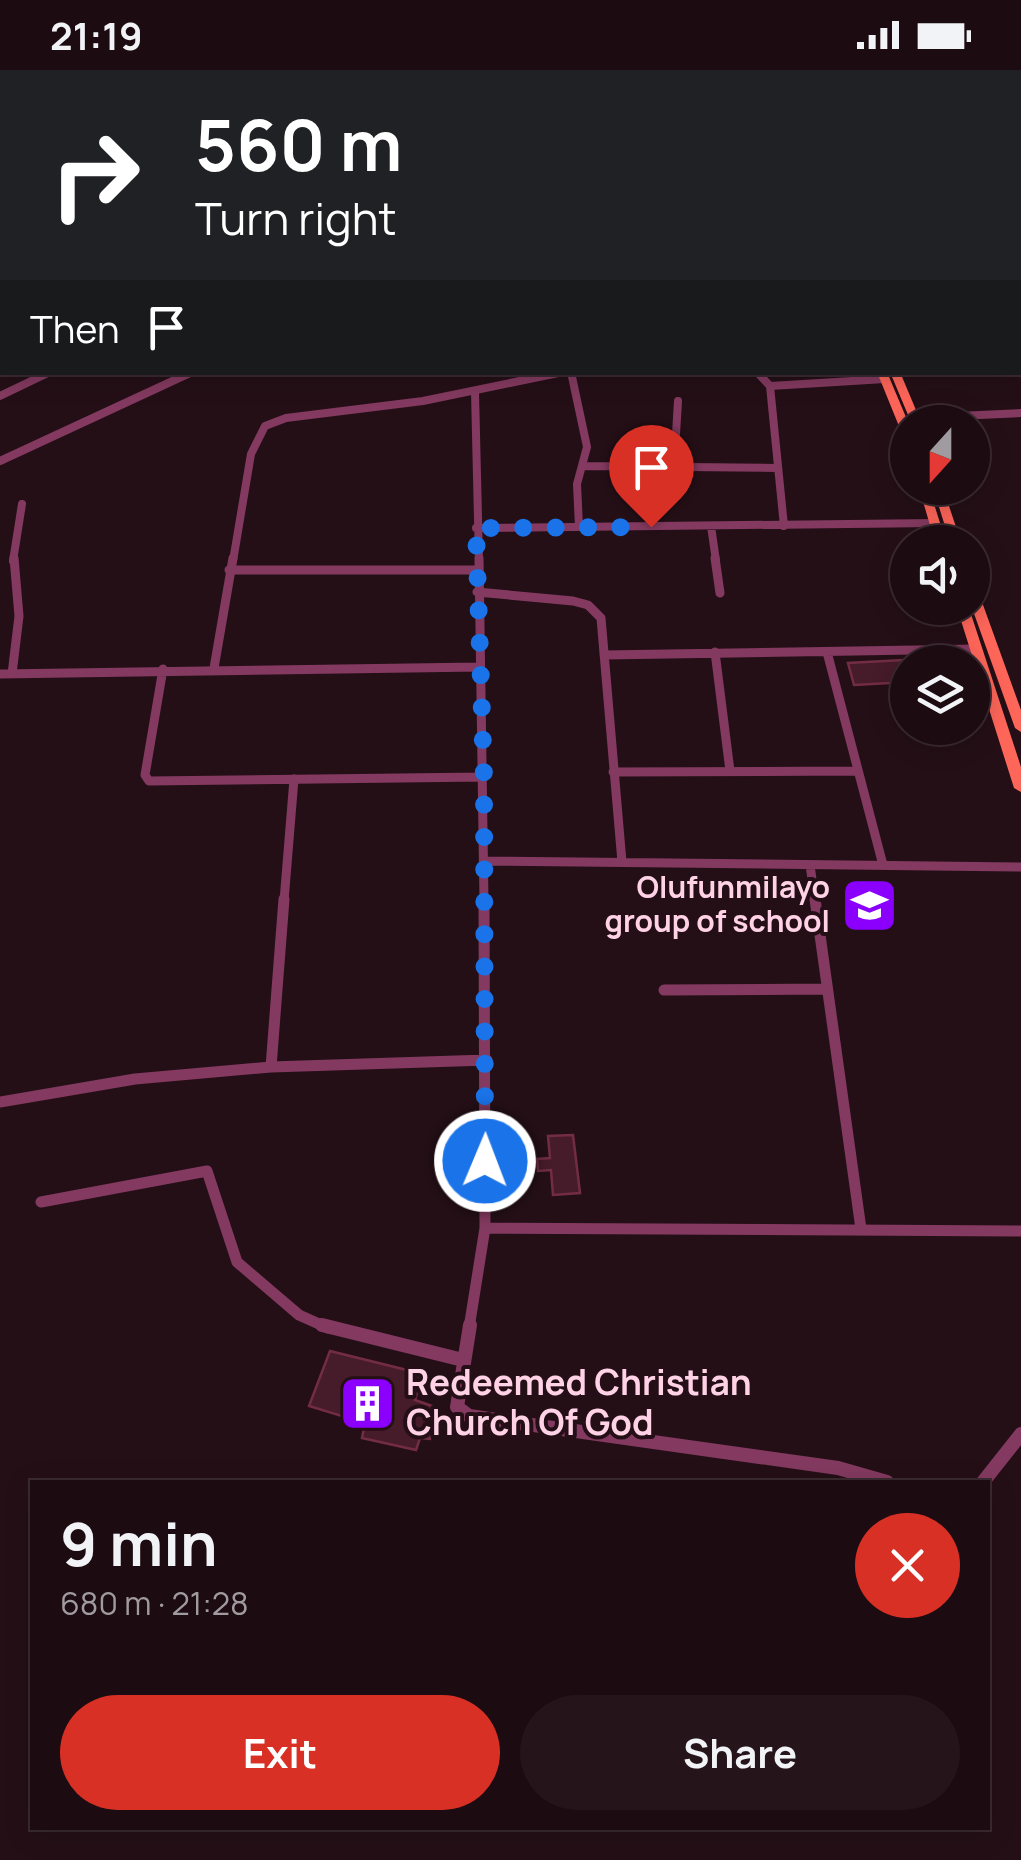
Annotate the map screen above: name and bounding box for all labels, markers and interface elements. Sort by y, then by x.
text: 21:19 [50,9,143,61]
text: 560 m [195,96,403,192]
icon: right [30,110,160,240]
text: Turn right [195,187,396,249]
icon: arrive [139,300,194,355]
text: Then [30,302,119,354]
north arrow [890,405,990,505]
map controls [890,405,990,745]
pin [609,425,694,528]
icon: arrive [624,440,679,495]
button: sound [890,525,990,625]
button: layers [890,645,990,745]
place label: Olufunmilayo group of school [604,866,830,941]
school or university icon: Olufunmilayo group of school [839,875,899,935]
position arrow [433,1109,537,1213]
place label: Redeemed Christian Church Of God [406,1358,752,1446]
building icon: Redeemed Christian Church Of God [337,1373,397,1433]
text: 9 min [60,1502,218,1584]
button: close [855,1513,960,1618]
text: 680 m · 21:28 [60,1581,249,1625]
button: Exit [60,1695,500,1810]
button: Share [520,1695,960,1810]

